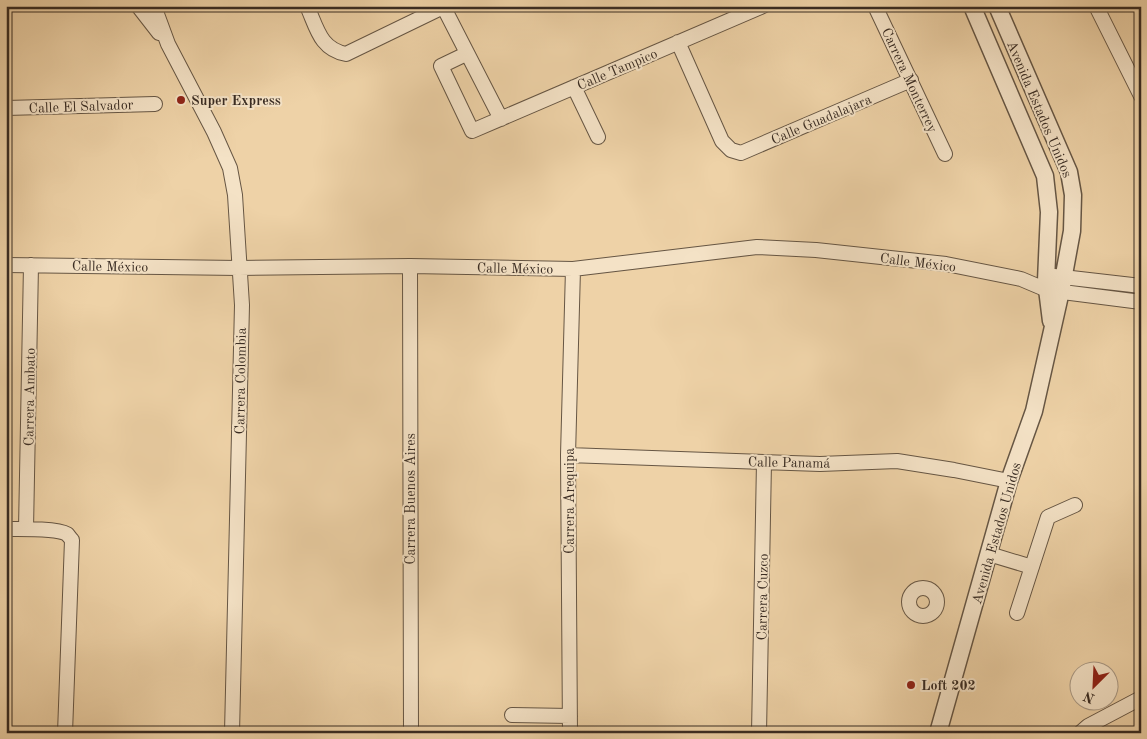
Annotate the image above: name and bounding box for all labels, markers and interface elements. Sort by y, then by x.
street label: Carrera Monterrey [879,26,940,135]
street label: Avenida Estados Unidos [1004,39,1074,180]
street label: Calle Tampico [575,47,660,93]
street label: Calle Guadalajara [769,92,874,147]
marker: Super Express [175,94,187,106]
place label: Super Express [191,94,281,108]
street label: Calle El Salvador [28,98,134,116]
street label: Calle México [879,251,957,275]
street label: Calle México [72,259,148,275]
street label: Calle México [477,261,553,277]
street label: Carrera Colombia [233,327,249,435]
street label: Carrera Ambato [22,348,38,446]
street label: Carrera Buenos Aires [404,433,418,565]
street label: Carrera Arequipa [563,448,577,554]
street label: Calle Panamá [748,455,830,471]
street label: Avenida Estados Unidos [970,461,1024,606]
street label: Carrera Cuzco [755,553,771,641]
north arrow [1070,662,1120,712]
marker: Loft 202 [905,679,917,691]
place label: Loft 202 [921,679,976,693]
text: N [1081,688,1097,706]

